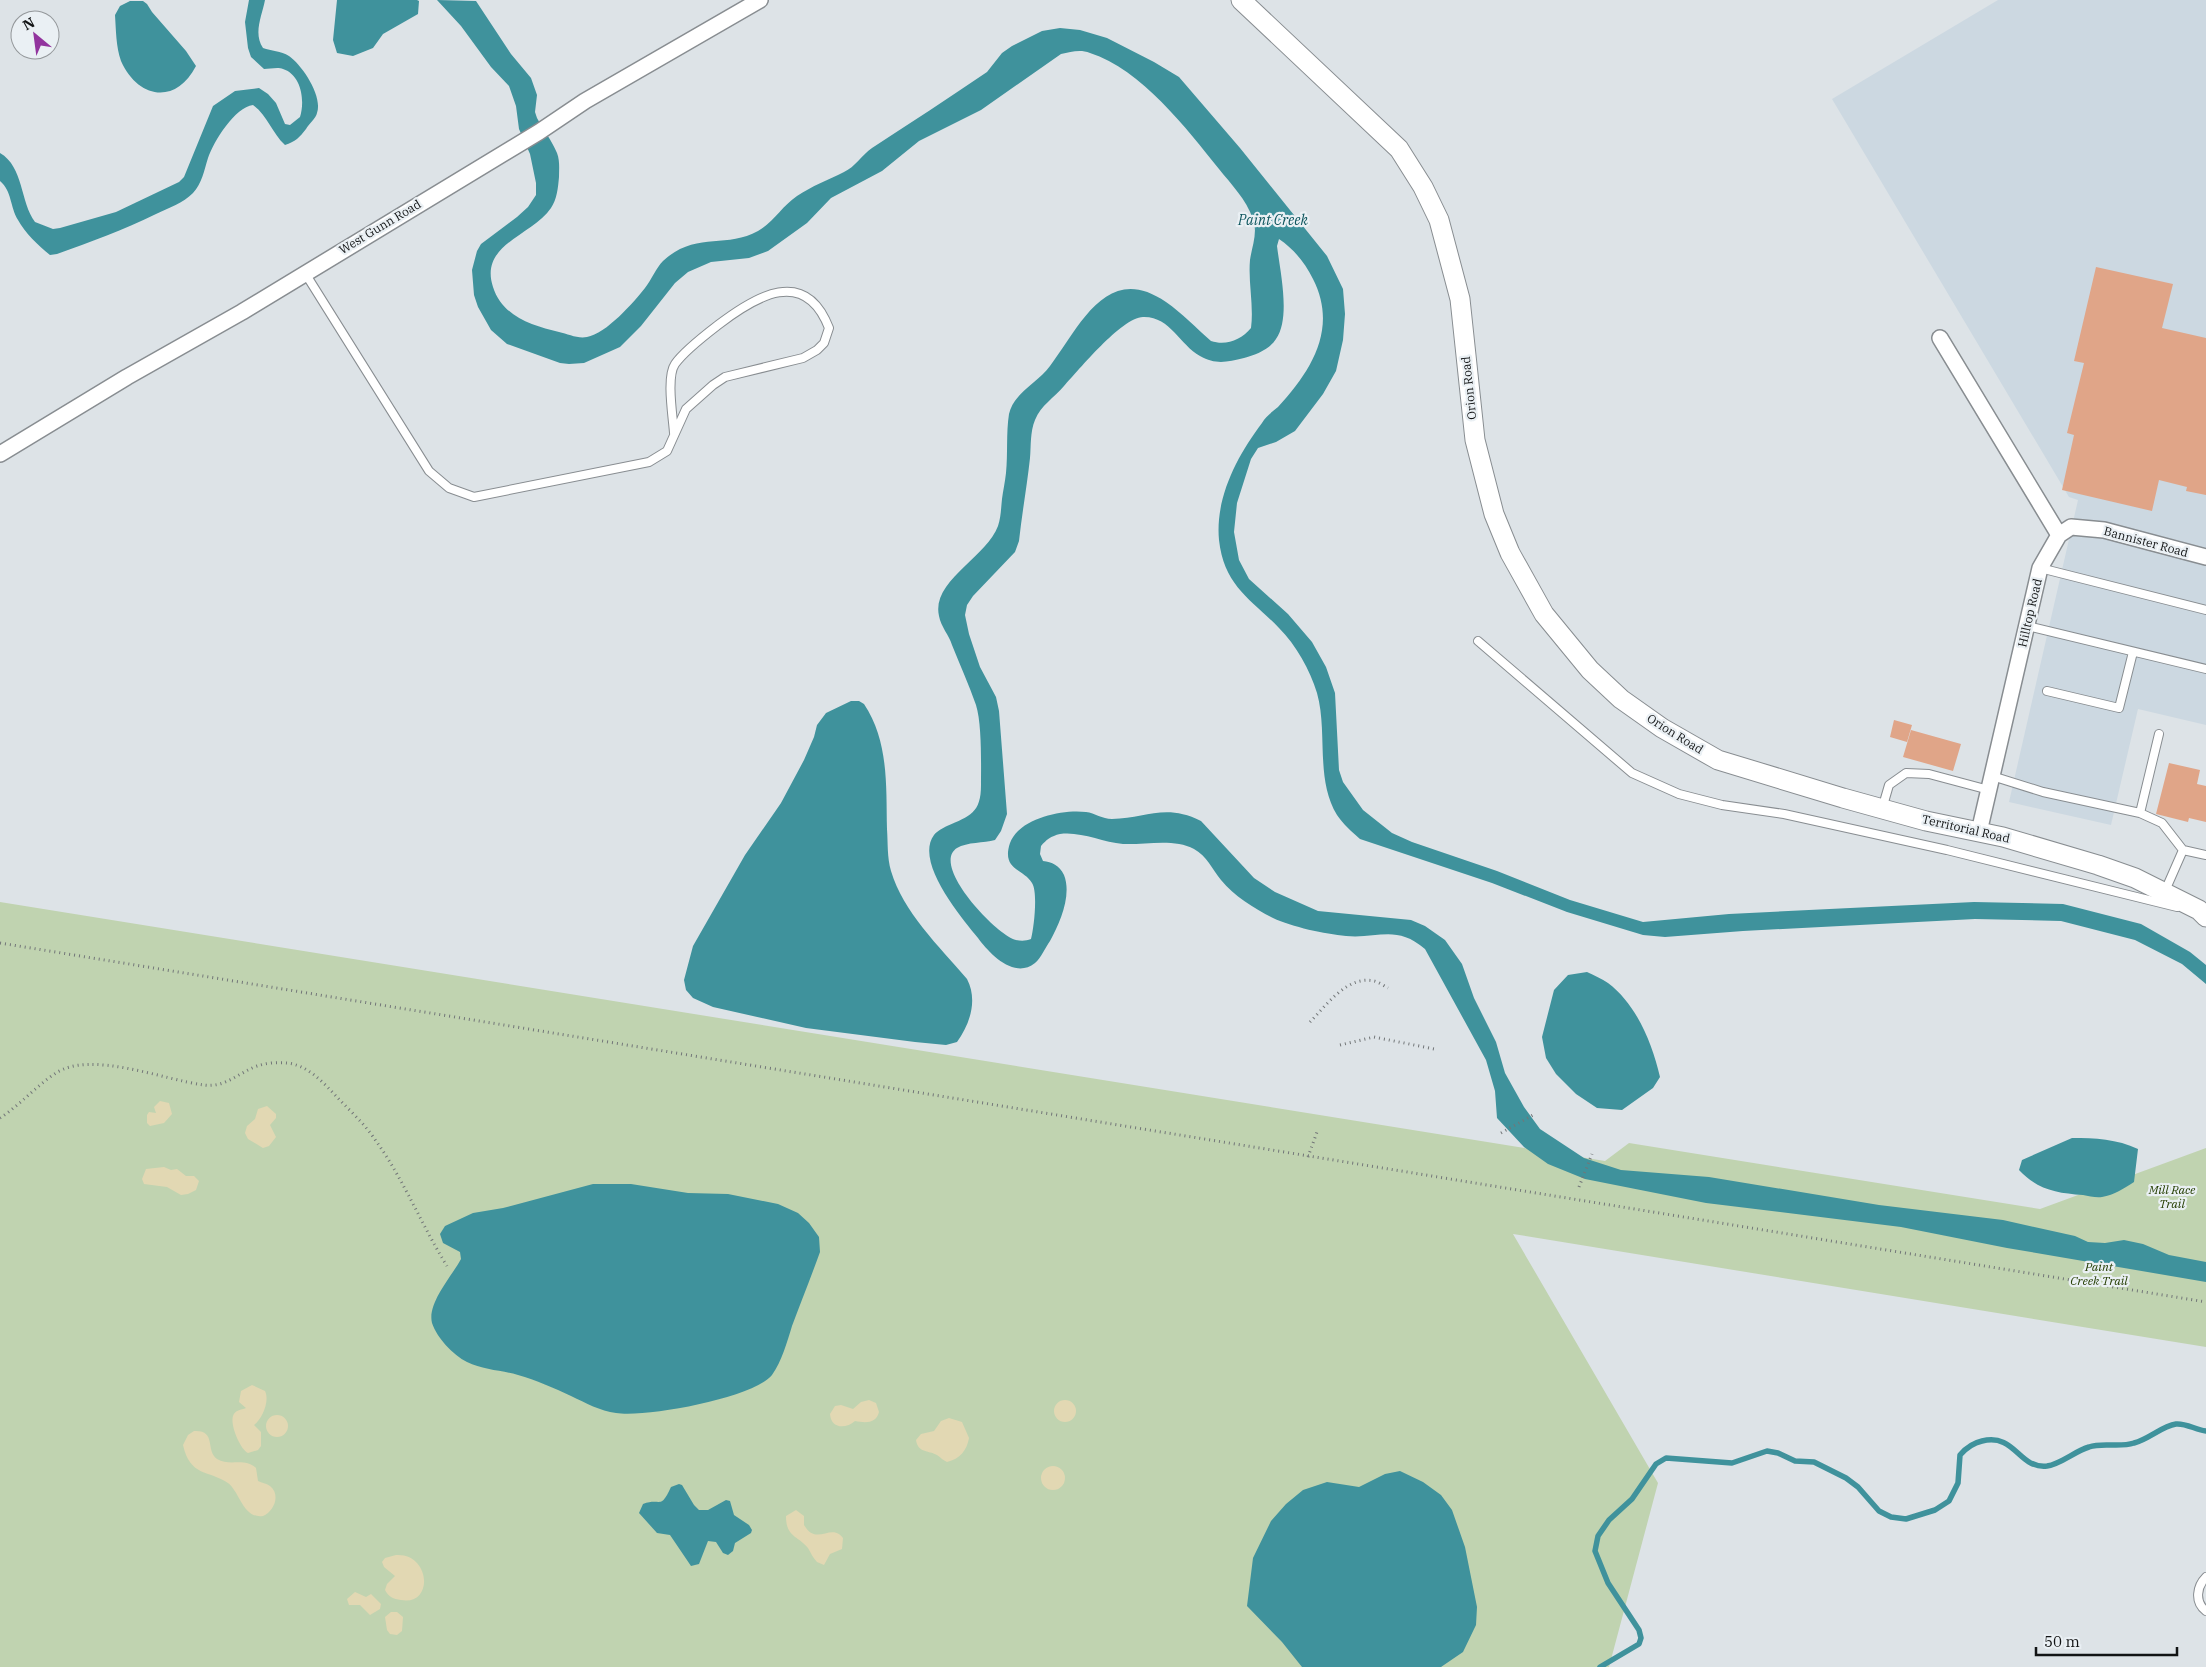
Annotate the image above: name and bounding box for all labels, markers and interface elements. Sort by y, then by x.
north arrow [10,10,60,60]
text: N [19,13,38,34]
street label: West Gunn Road [336,196,424,257]
water label: Paint Creek [1237,211,1308,229]
street label: Orion Road [1458,356,1479,420]
street label: Bannister Road [2102,523,2190,560]
street label: Hilltop Road [2014,577,2045,649]
street label: Orion Road [1644,710,1706,757]
street label: Territorial Road [1921,811,2012,846]
park label: Mill Race Trail [2148,1182,2196,1211]
park label: Paint Creek Trail [2070,1259,2128,1288]
scale bar [2036,1624,2177,1656]
text: 50 m [2044,1632,2080,1651]

